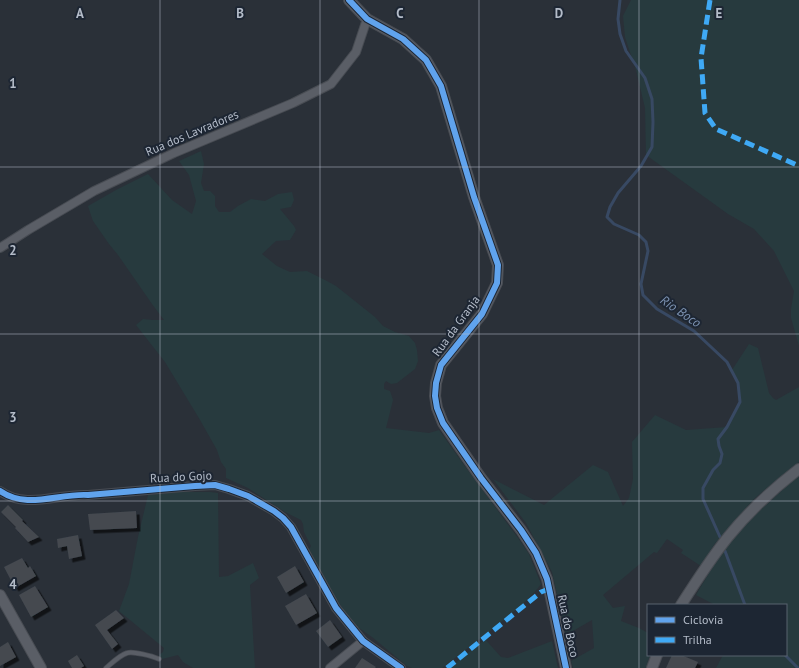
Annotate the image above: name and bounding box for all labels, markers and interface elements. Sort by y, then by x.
text: A [76,5,84,22]
text: B [236,5,244,22]
text: C [396,5,404,22]
text: D [555,5,563,22]
text: E [716,5,723,22]
text: 1 [9,75,17,92]
street label: Rua dos Lavradores [143,106,241,159]
text: 2 [9,242,17,259]
street label: Rua da Granja [429,292,483,359]
water label: Rio Boco [657,292,705,332]
text: 3 [9,409,17,426]
street label: Rua do Gojo [150,467,212,486]
text: 4 [9,576,17,593]
street label: Rua do Boco [555,593,582,659]
legend [647,604,787,656]
text: Ciclovia [683,612,723,627]
text: Trilha [683,632,712,647]

